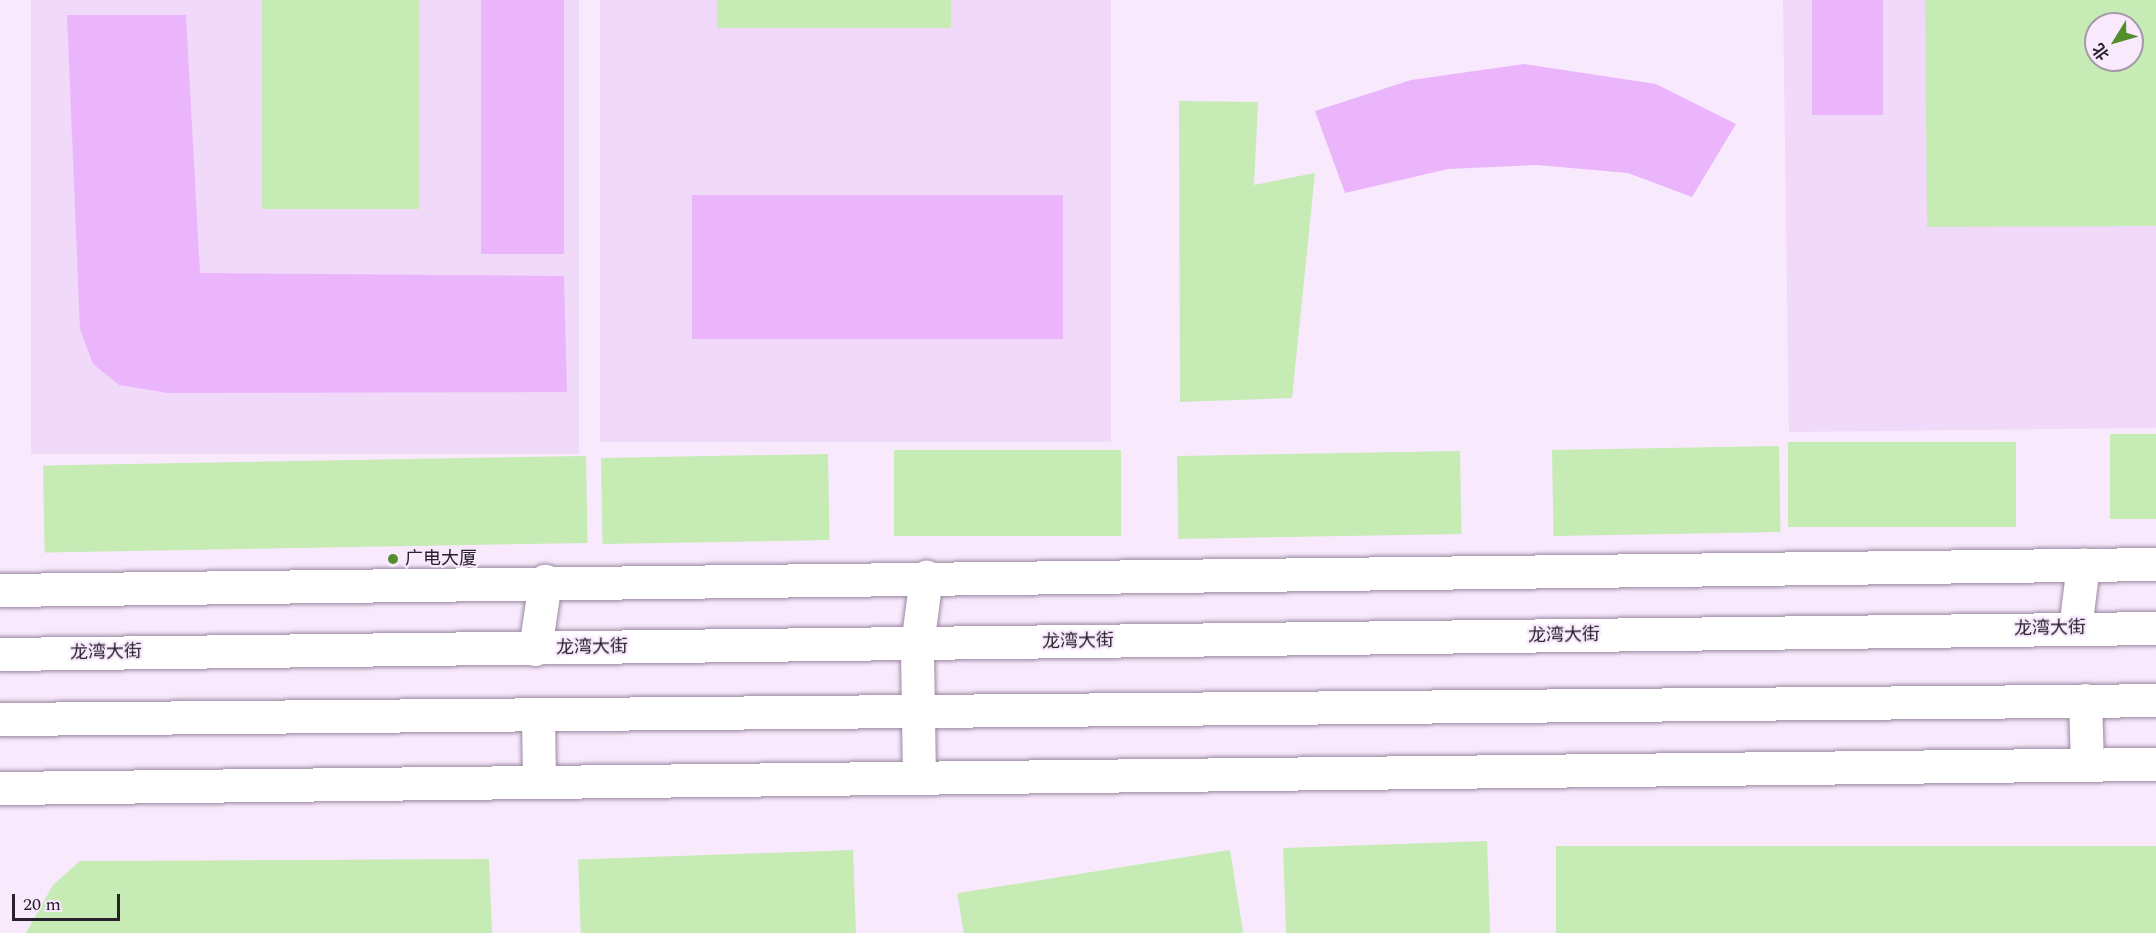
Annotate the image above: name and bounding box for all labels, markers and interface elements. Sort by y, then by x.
north arrow [2084,12,2144,72]
text: 北 [2087,38,2116,65]
place label: 广电大厦 [405,548,477,570]
marker: 广电大厦 [386,552,400,566]
street label: 龙湾大街 [2014,618,2086,640]
street label: 龙湾大街 [1528,625,1600,647]
street label: 龙湾大街 [1042,631,1114,653]
street label: 龙湾大街 [556,637,628,659]
street label: 龙湾大街 [70,642,142,664]
scale bar [15,882,123,920]
text: 20 m [23,891,61,918]

